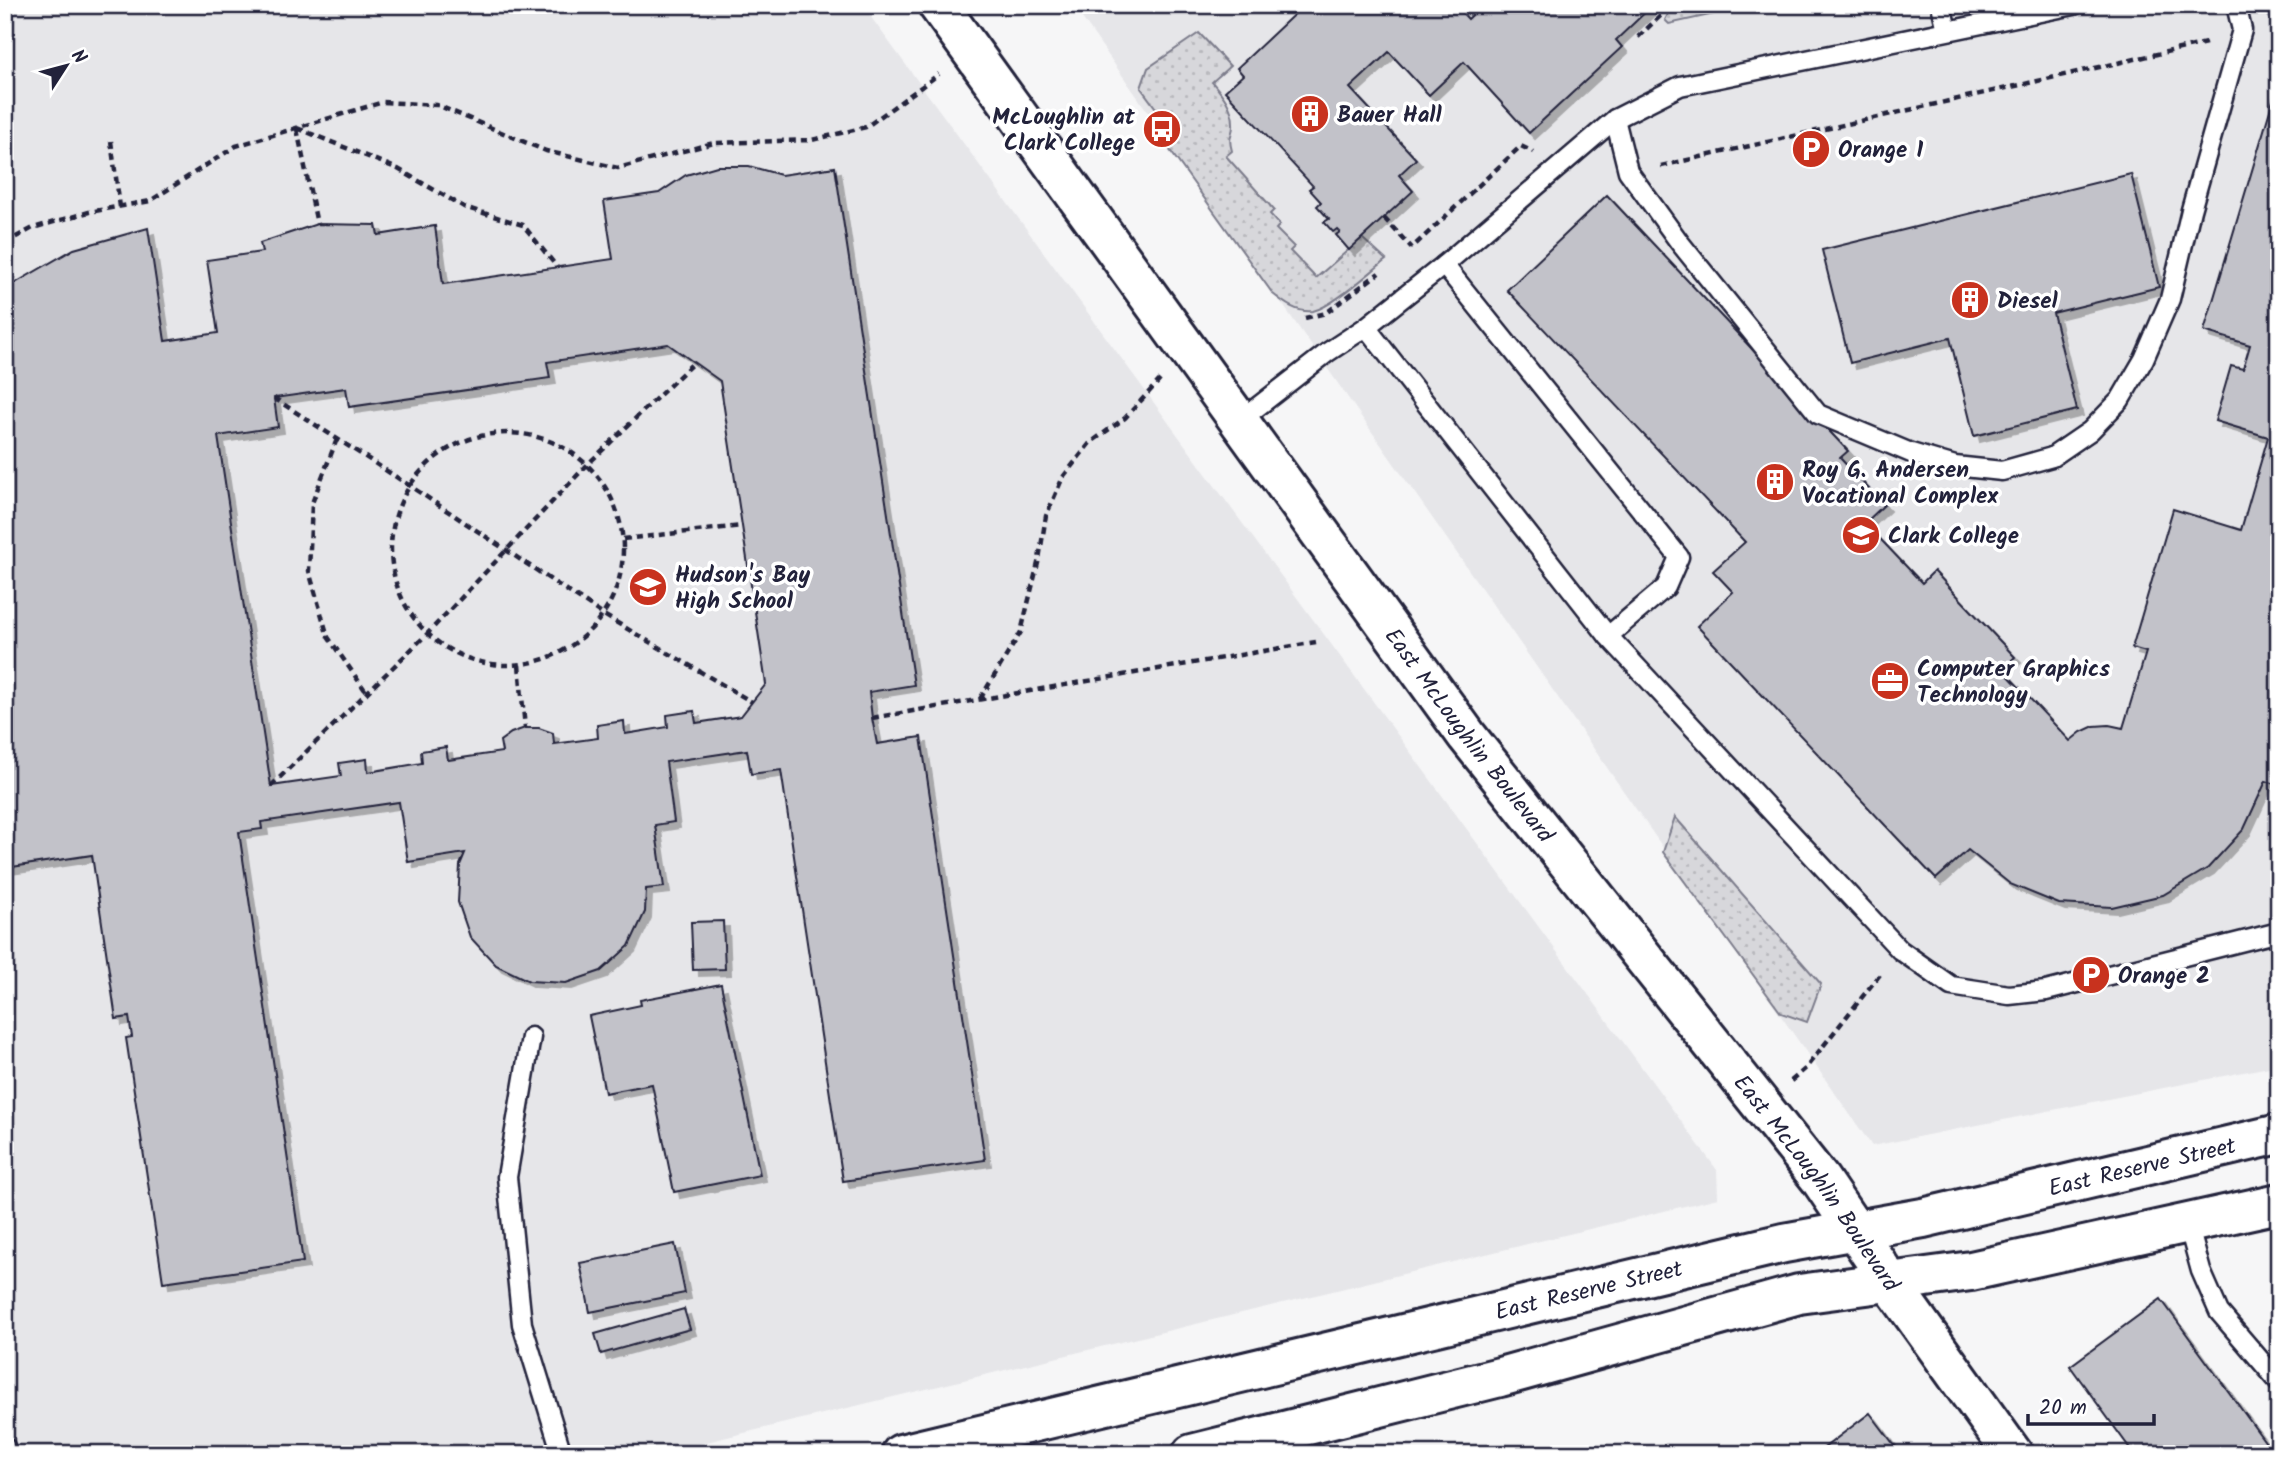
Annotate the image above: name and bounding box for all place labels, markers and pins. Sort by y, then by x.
building icon: Bauer Hall [1289,93,1331,135]
place label: Bauer Hall [1337,98,1442,134]
place label: McLoughlin at Clark College [992,100,1136,162]
bus stop icon: McLoughlin at Clark College [1141,108,1183,150]
parking icon: Orange 1 [1790,128,1832,170]
place label: Orange 1 [1838,133,1923,169]
building icon: Diesel [1949,279,1991,321]
place label: Diesel [1997,284,2058,320]
place label: Roy G. Andersen Vocational Complex [1802,453,1999,515]
building icon: Roy G. Andersen Vocational Complex [1754,461,1796,503]
school or university icon: Clark College [1840,514,1882,556]
place label: Clark College [1888,519,2019,555]
place label: Hudson's Bay High School [675,558,810,620]
school or university icon: Hudson's Bay High School [627,566,669,608]
place label: Computer Graphics Technology [1917,652,2110,714]
office icon: Computer Graphics Technology [1869,660,1911,702]
parking icon: Orange 2 [2070,954,2112,996]
place label: Orange 2 [2118,959,2210,995]

